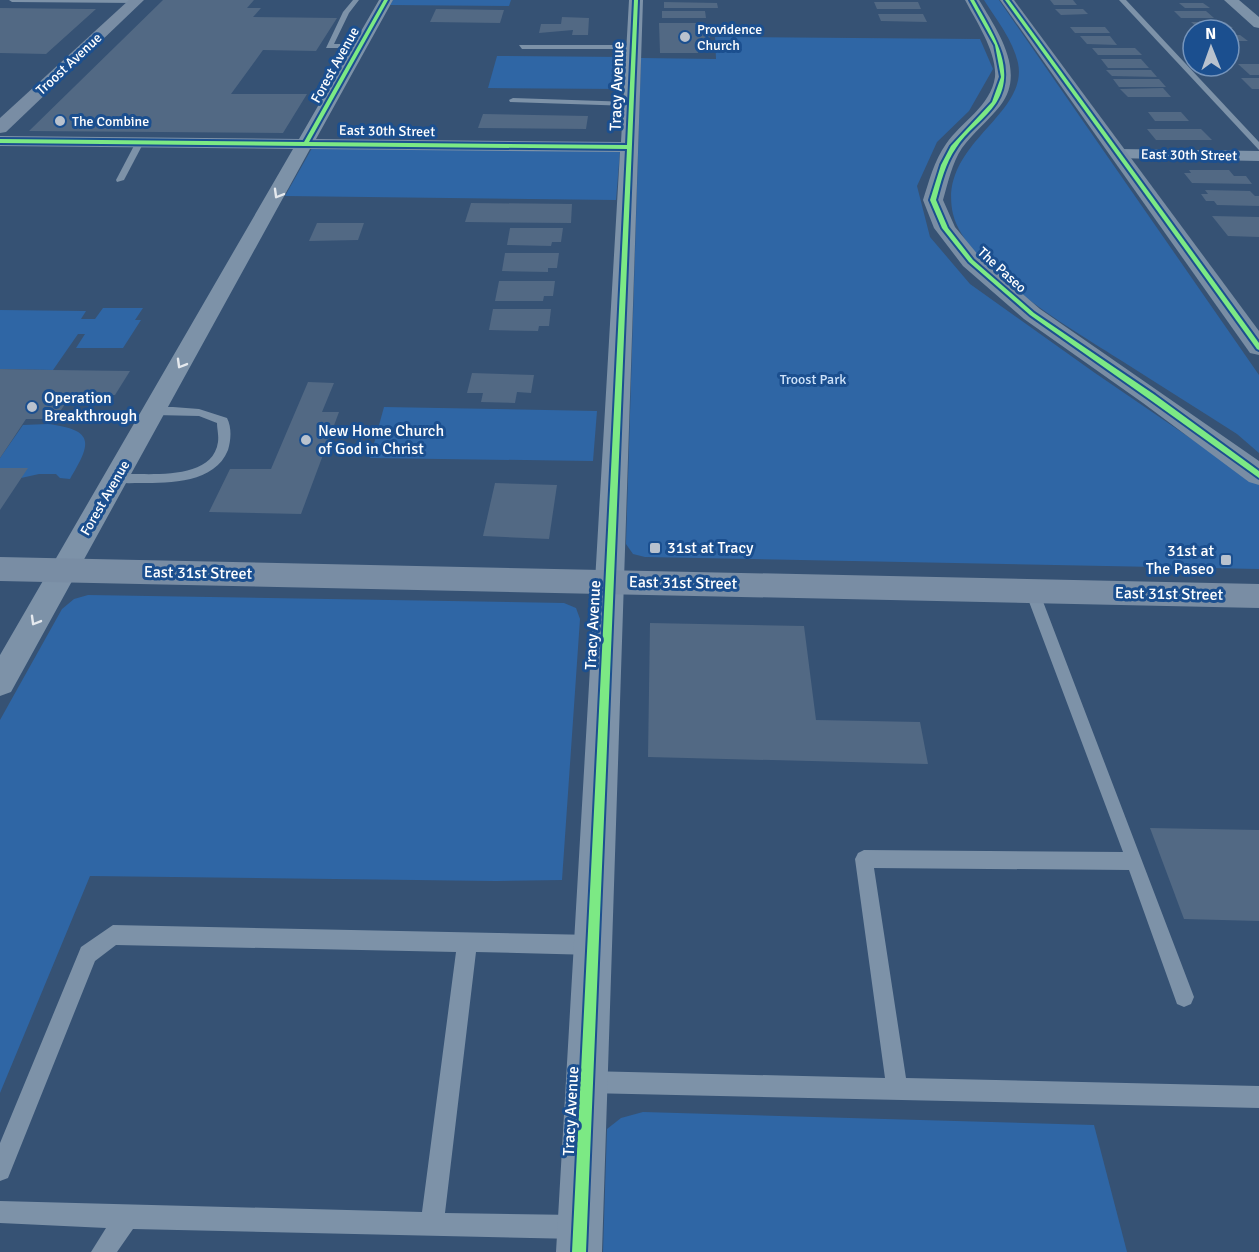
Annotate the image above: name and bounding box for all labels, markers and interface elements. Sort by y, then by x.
north arrow [1181,18,1241,78]
place label: Providence Church [697,21,762,54]
street label: Forest Avenue [307,24,363,106]
text: N [1205,24,1216,44]
street label: Troost Avenue [33,29,105,99]
marker: Providence Church [678,30,692,44]
street label: Tracy Avenue [605,41,629,131]
place label: The Combine [72,113,149,130]
marker: The Combine [53,114,67,128]
street label: East 30th Street [339,122,435,140]
street label: East 30th Street [1141,146,1237,164]
one-way arrow [273,188,285,199]
street label: The Paseo [974,244,1030,296]
one-way arrow [177,358,189,368]
park label: Troost Park [780,371,846,388]
place label: Operation Breakthrough [44,388,137,426]
marker: Operation Breakthrough [25,400,39,414]
place label: New Home Church of God in Christ [318,421,444,459]
marker: New Home Church of God in Christ [299,433,313,447]
street label: Forest Avenue [77,457,133,539]
place label: 31st at Tracy [667,538,754,558]
marker: 31st at Tracy [648,541,662,555]
place label: 31st at The Paseo [1146,541,1214,579]
marker: 31st at The Paseo [1219,553,1233,567]
street label: East 31st Street [144,562,253,584]
street label: East 31st Street [629,572,738,594]
street label: Tracy Avenue [581,580,605,670]
street label: East 31st Street [1115,583,1224,605]
one-way arrow [31,615,43,625]
street label: Tracy Avenue [559,1066,583,1156]

